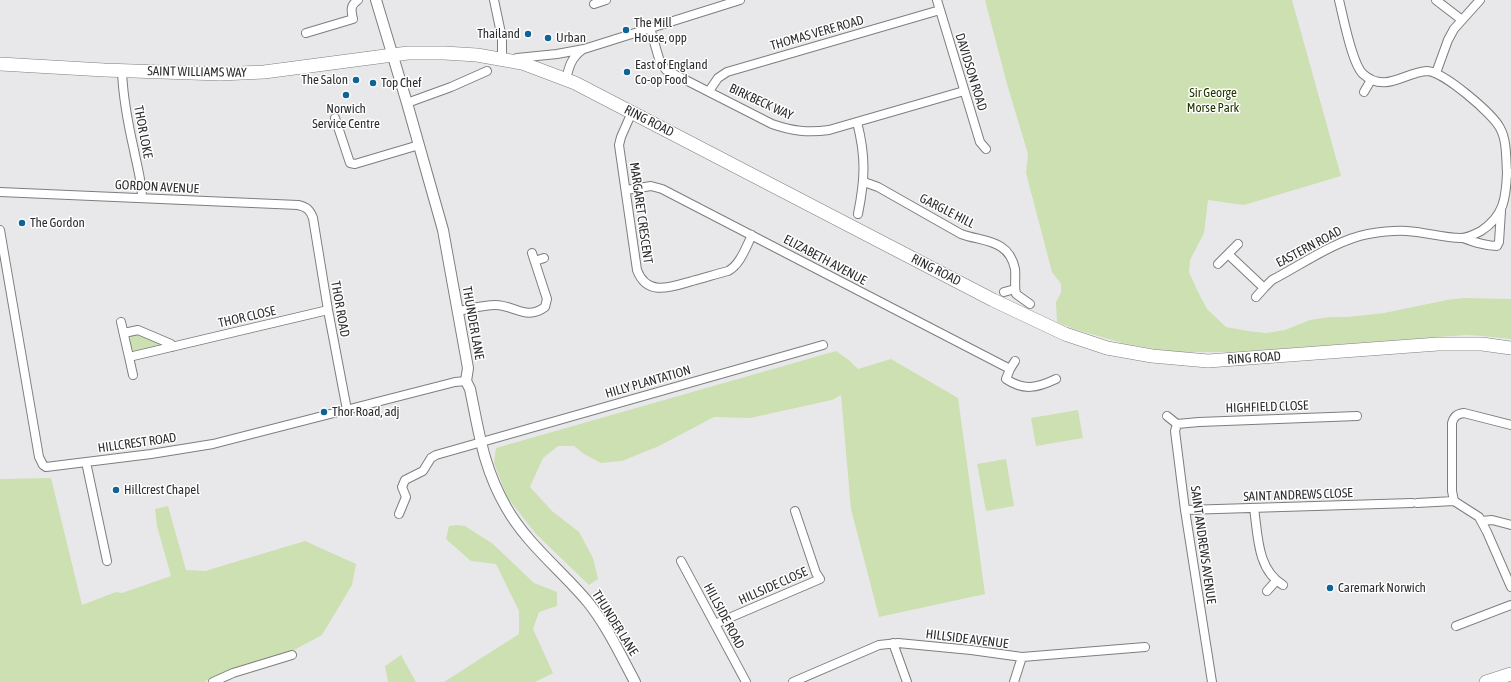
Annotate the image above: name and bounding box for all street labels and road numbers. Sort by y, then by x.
street label: THOMAS VERE ROAD [768,12,866,54]
street label: DAVIDSON ROAD [952,31,990,113]
street label: SAINT WILLIAMS WAY [147,63,247,81]
street label: BIRKBECK WAY [727,80,795,124]
street label: RING ROAD [622,102,676,140]
street label: THOR LOKE [130,104,156,160]
street label: MARGARET CRESCENT [626,161,656,265]
street label: GORDON AVENUE [115,177,199,197]
street label: GARGLE HILL [917,190,977,232]
street label: EASTERN ROAD [1273,223,1345,271]
street label: ELIZABETH AVENUE [781,232,869,288]
street label: RING ROAD [909,251,963,289]
street label: THOR ROAD [327,280,353,338]
street label: THUNDER LANE [459,285,487,361]
street label: THOR CLOSE [217,303,277,331]
street label: RING ROAD [1227,348,1281,368]
street label: HILLY PLANTATION [603,362,693,402]
street label: HIGHFIELD CLOSE [1225,398,1309,416]
street label: HILLCREST ROAD [97,430,177,456]
street label: SAINT ANDREWS AVENUE [1187,485,1219,605]
street label: SAINT ANDREWS CLOSE [1243,485,1353,505]
street label: HILLSIDE CLOSE [736,564,810,608]
street label: HILLSIDE ROAD [700,581,748,651]
street label: THUNDER LANE [589,587,641,659]
street label: HILLSIDE AVENUE [925,626,1009,652]

